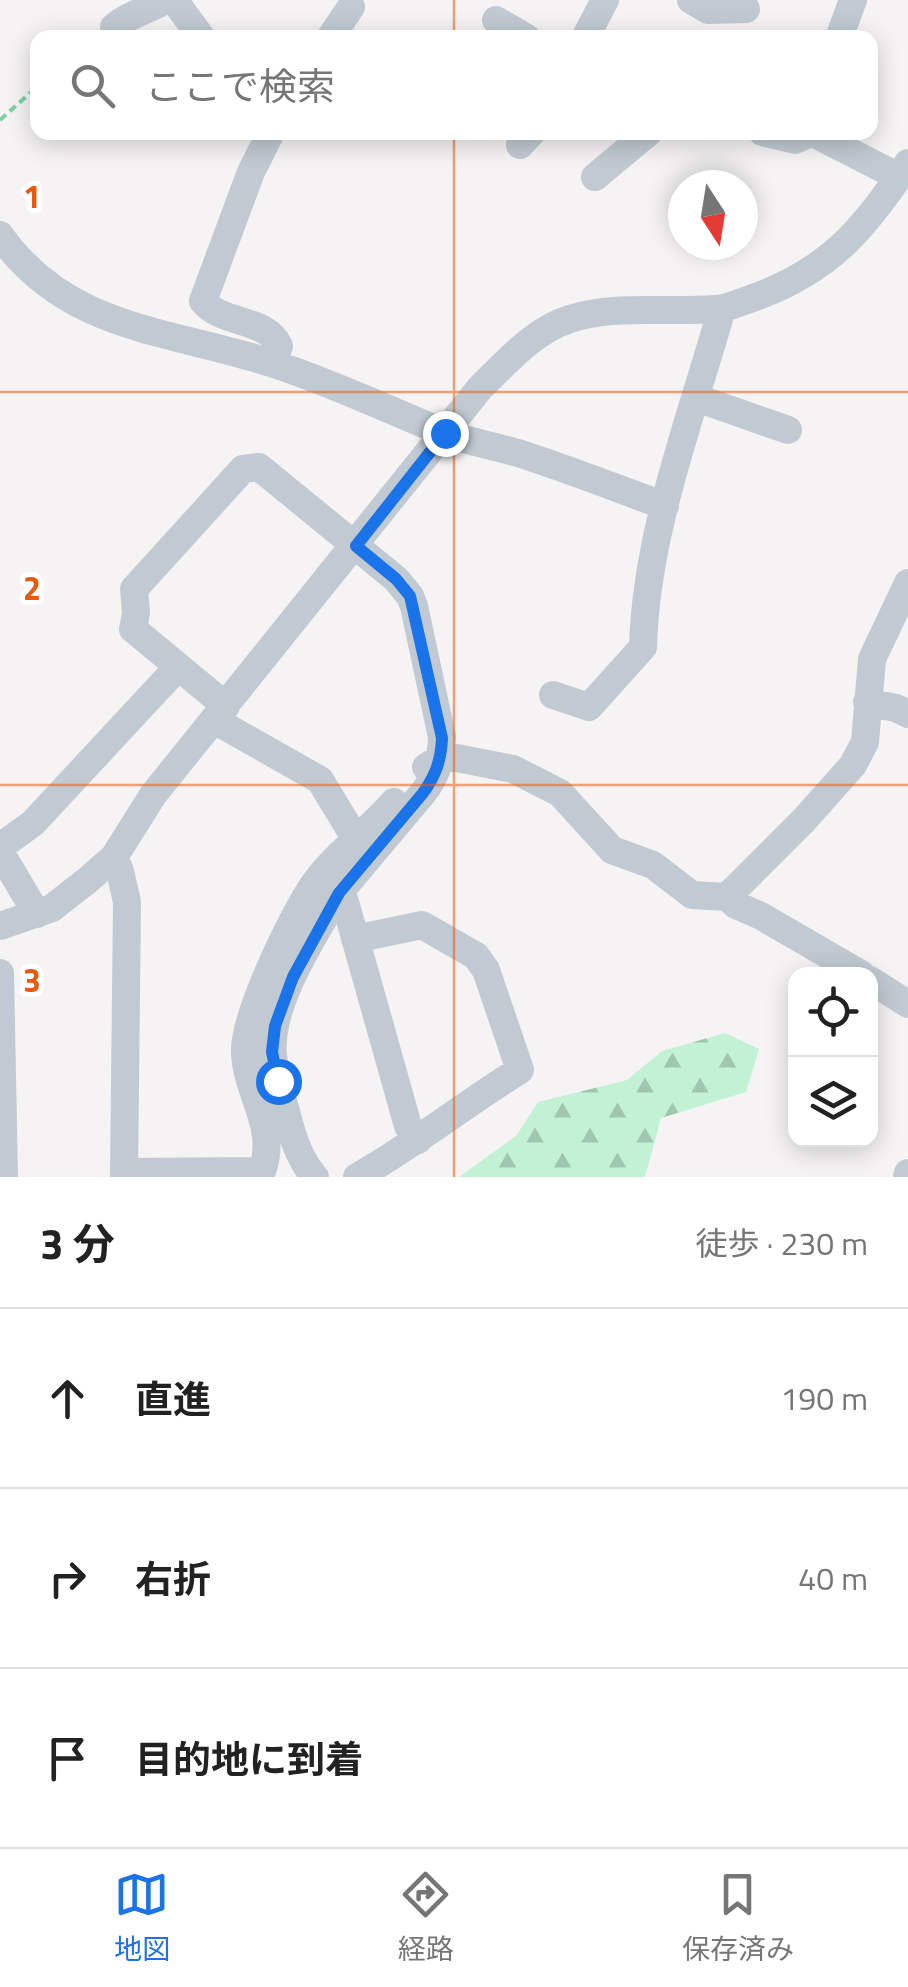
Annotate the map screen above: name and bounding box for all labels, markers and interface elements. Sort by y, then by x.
search box [30,30,878,140]
text: ここで検索 [145,57,335,115]
icon: search [65,58,120,113]
north arrow [668,170,758,260]
text: 1 [23,172,41,220]
route end [423,411,469,457]
text: 2 [23,564,41,612]
text: 3 [23,956,41,1004]
map controls [788,967,878,1147]
button: locate [788,967,878,1057]
button: layers [788,1057,878,1147]
route start [256,1059,302,1105]
text: 3 分 [40,1211,115,1275]
text: 徒歩 · 230 m [695,1219,868,1267]
text: 直進 [135,1370,211,1428]
icon: ahead [40,1371,95,1426]
text: 190 m [780,1374,868,1422]
text: 右折 [135,1550,211,1608]
icon: right [40,1551,95,1606]
text: 40 m [798,1554,868,1602]
text: 目的地に到着 [135,1730,363,1788]
icon: arrive [40,1731,95,1786]
tab: 地図 [114,1867,170,1970]
tab: 経路 [398,1867,454,1970]
tab: 保存済み [682,1867,794,1970]

